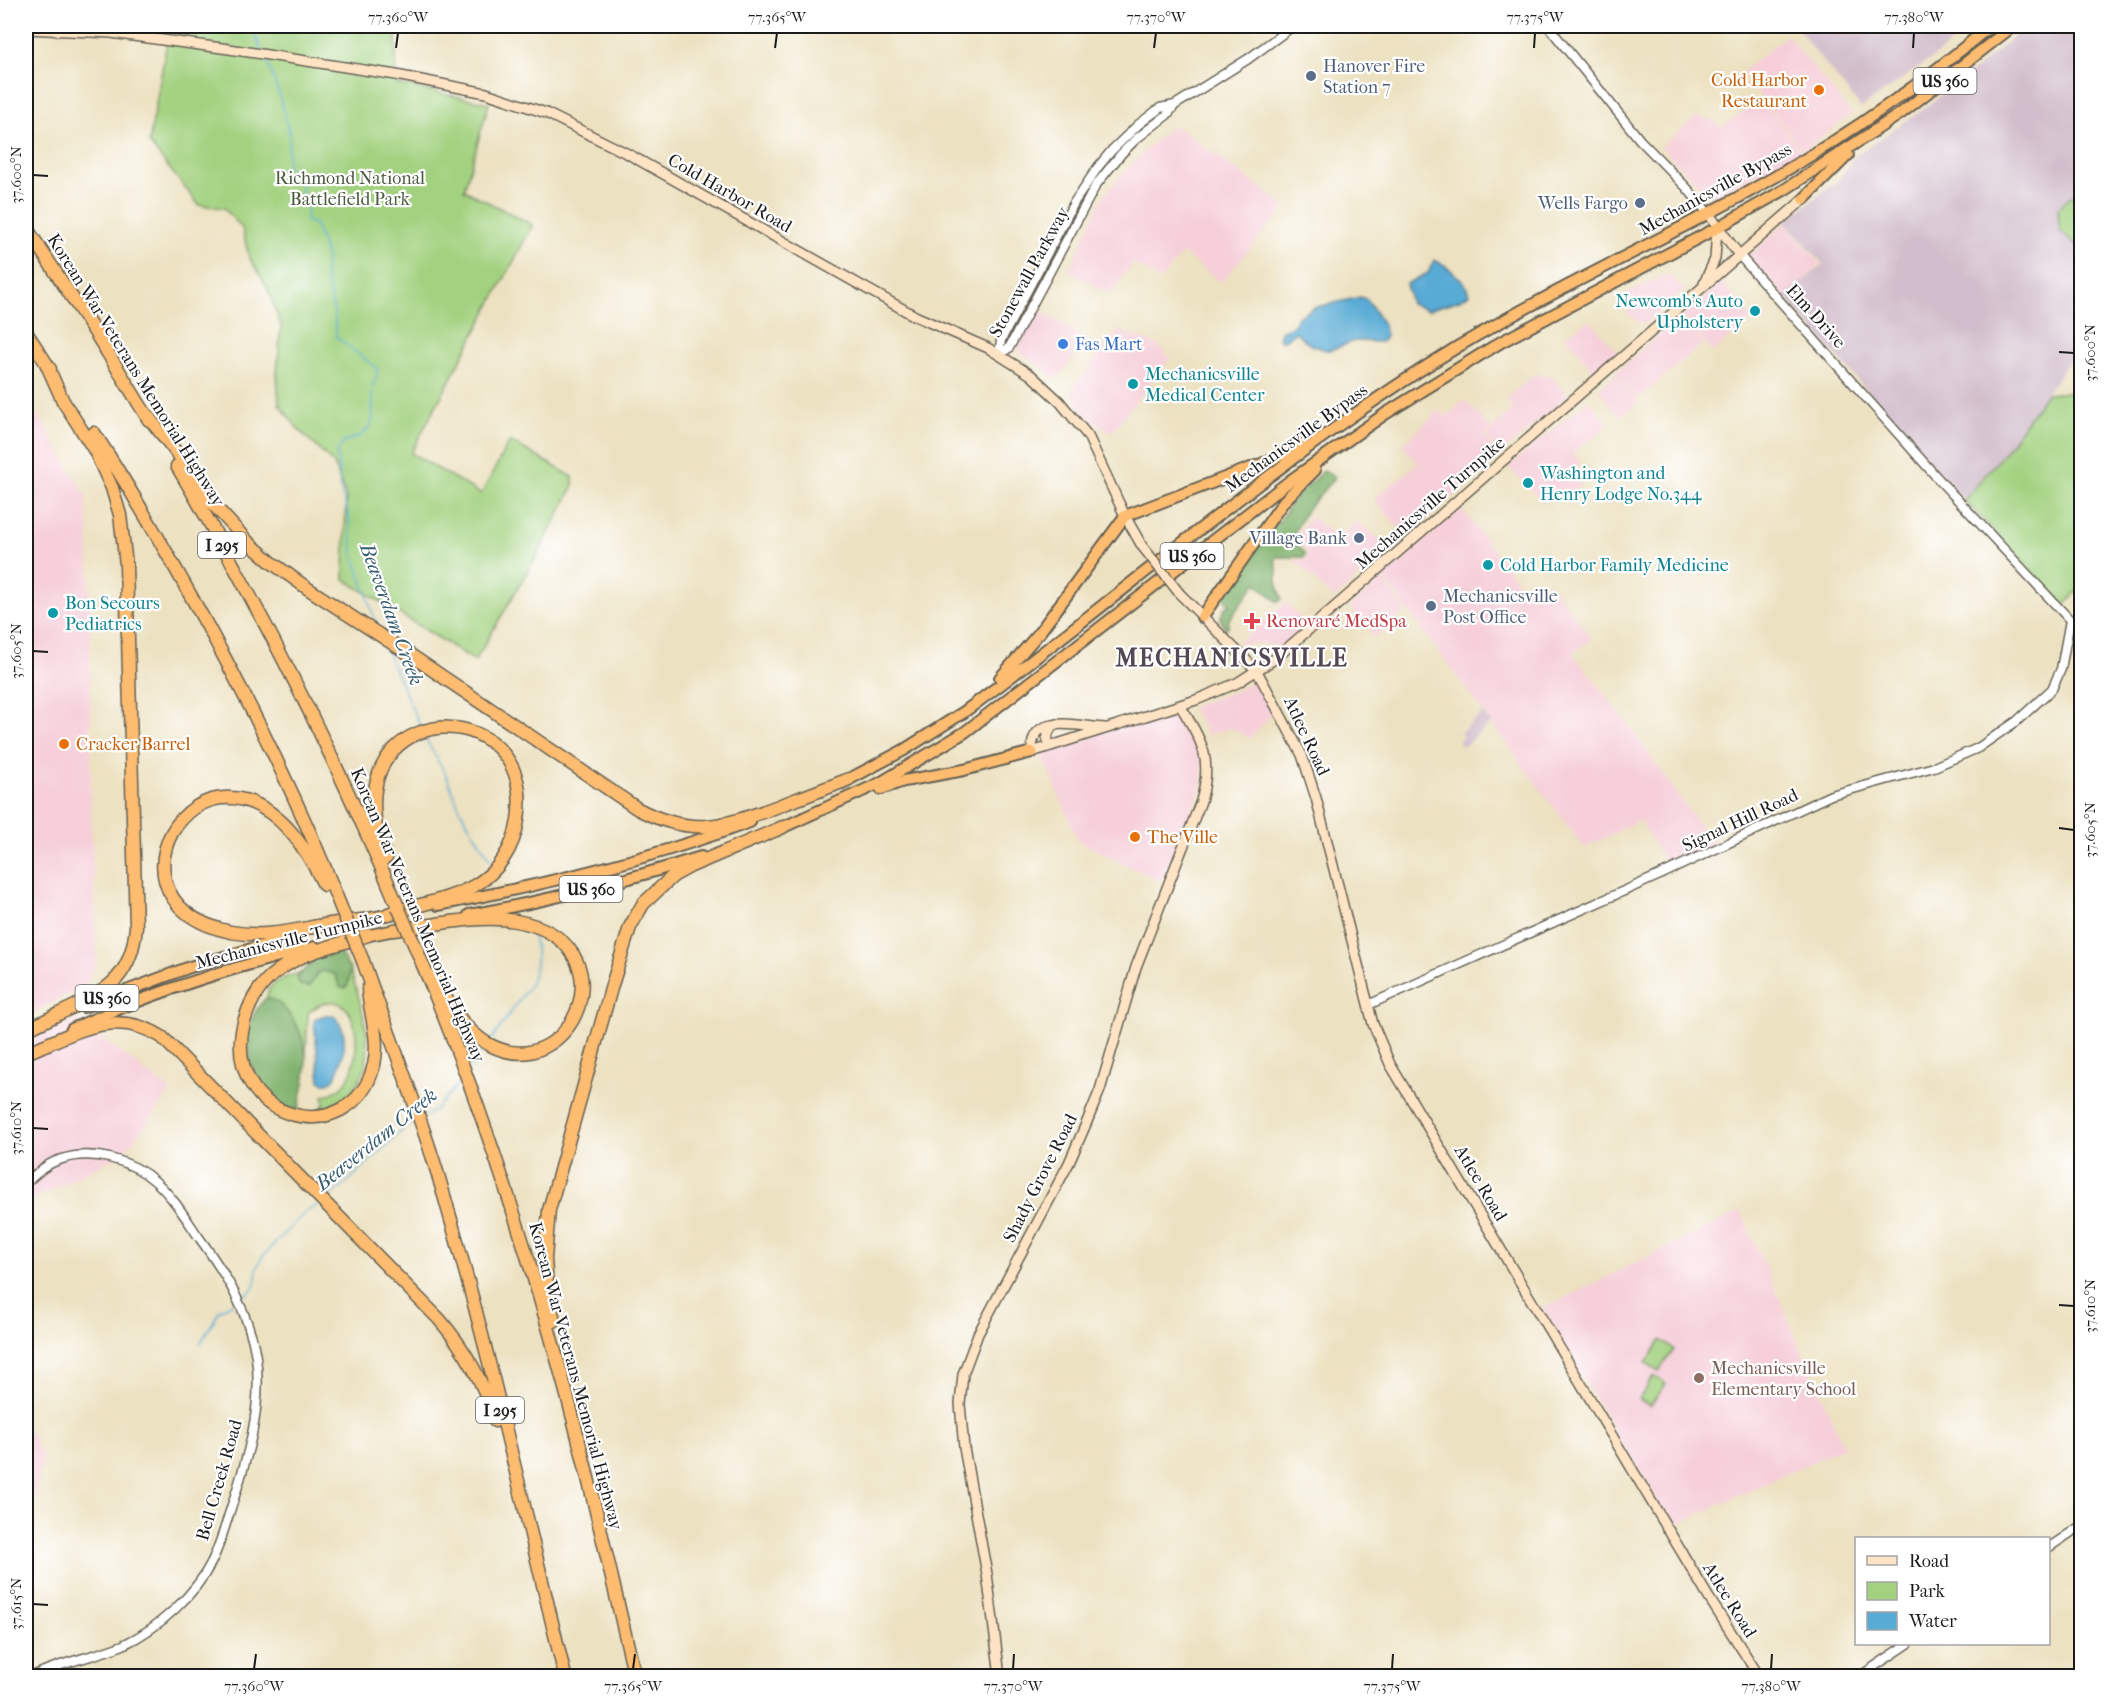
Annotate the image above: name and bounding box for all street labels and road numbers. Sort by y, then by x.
road number: US 360 [1914,68,1976,94]
street label: Mechanicsville Bypass [1635,139,1796,240]
street label: Cold Harbor Road [664,149,796,238]
street label: Stonewall Parkway [985,202,1075,341]
street label: Korean War Veterans Memorial Highway [42,230,229,512]
street label: Elm Drive [1781,280,1850,353]
street label: Mechanicsville Bypass [1221,379,1372,497]
street label: Mechanicsville Turnpike [1351,433,1510,574]
road number: I 295 [198,532,246,558]
road number: US 360 [1160,543,1224,569]
street label: Atlee Road [1279,693,1334,779]
street label: Korean War Veterans Memorial Highway [346,765,490,1067]
street label: Signal Hill Road [1679,784,1802,856]
road number: US 360 [560,876,622,902]
street label: Mechanicsville Turnpike [194,907,385,974]
road number: US 360 [76,985,138,1011]
street label: Shady Grove Road [999,1110,1082,1246]
street label: Atlee Road [1449,1141,1511,1225]
street label: Korean War Veterans Memorial Highway [524,1220,627,1534]
road number: I 295 [476,1397,524,1423]
street label: Bell Creek Road [192,1417,247,1543]
street label: Atlee Road [1698,1558,1761,1642]

